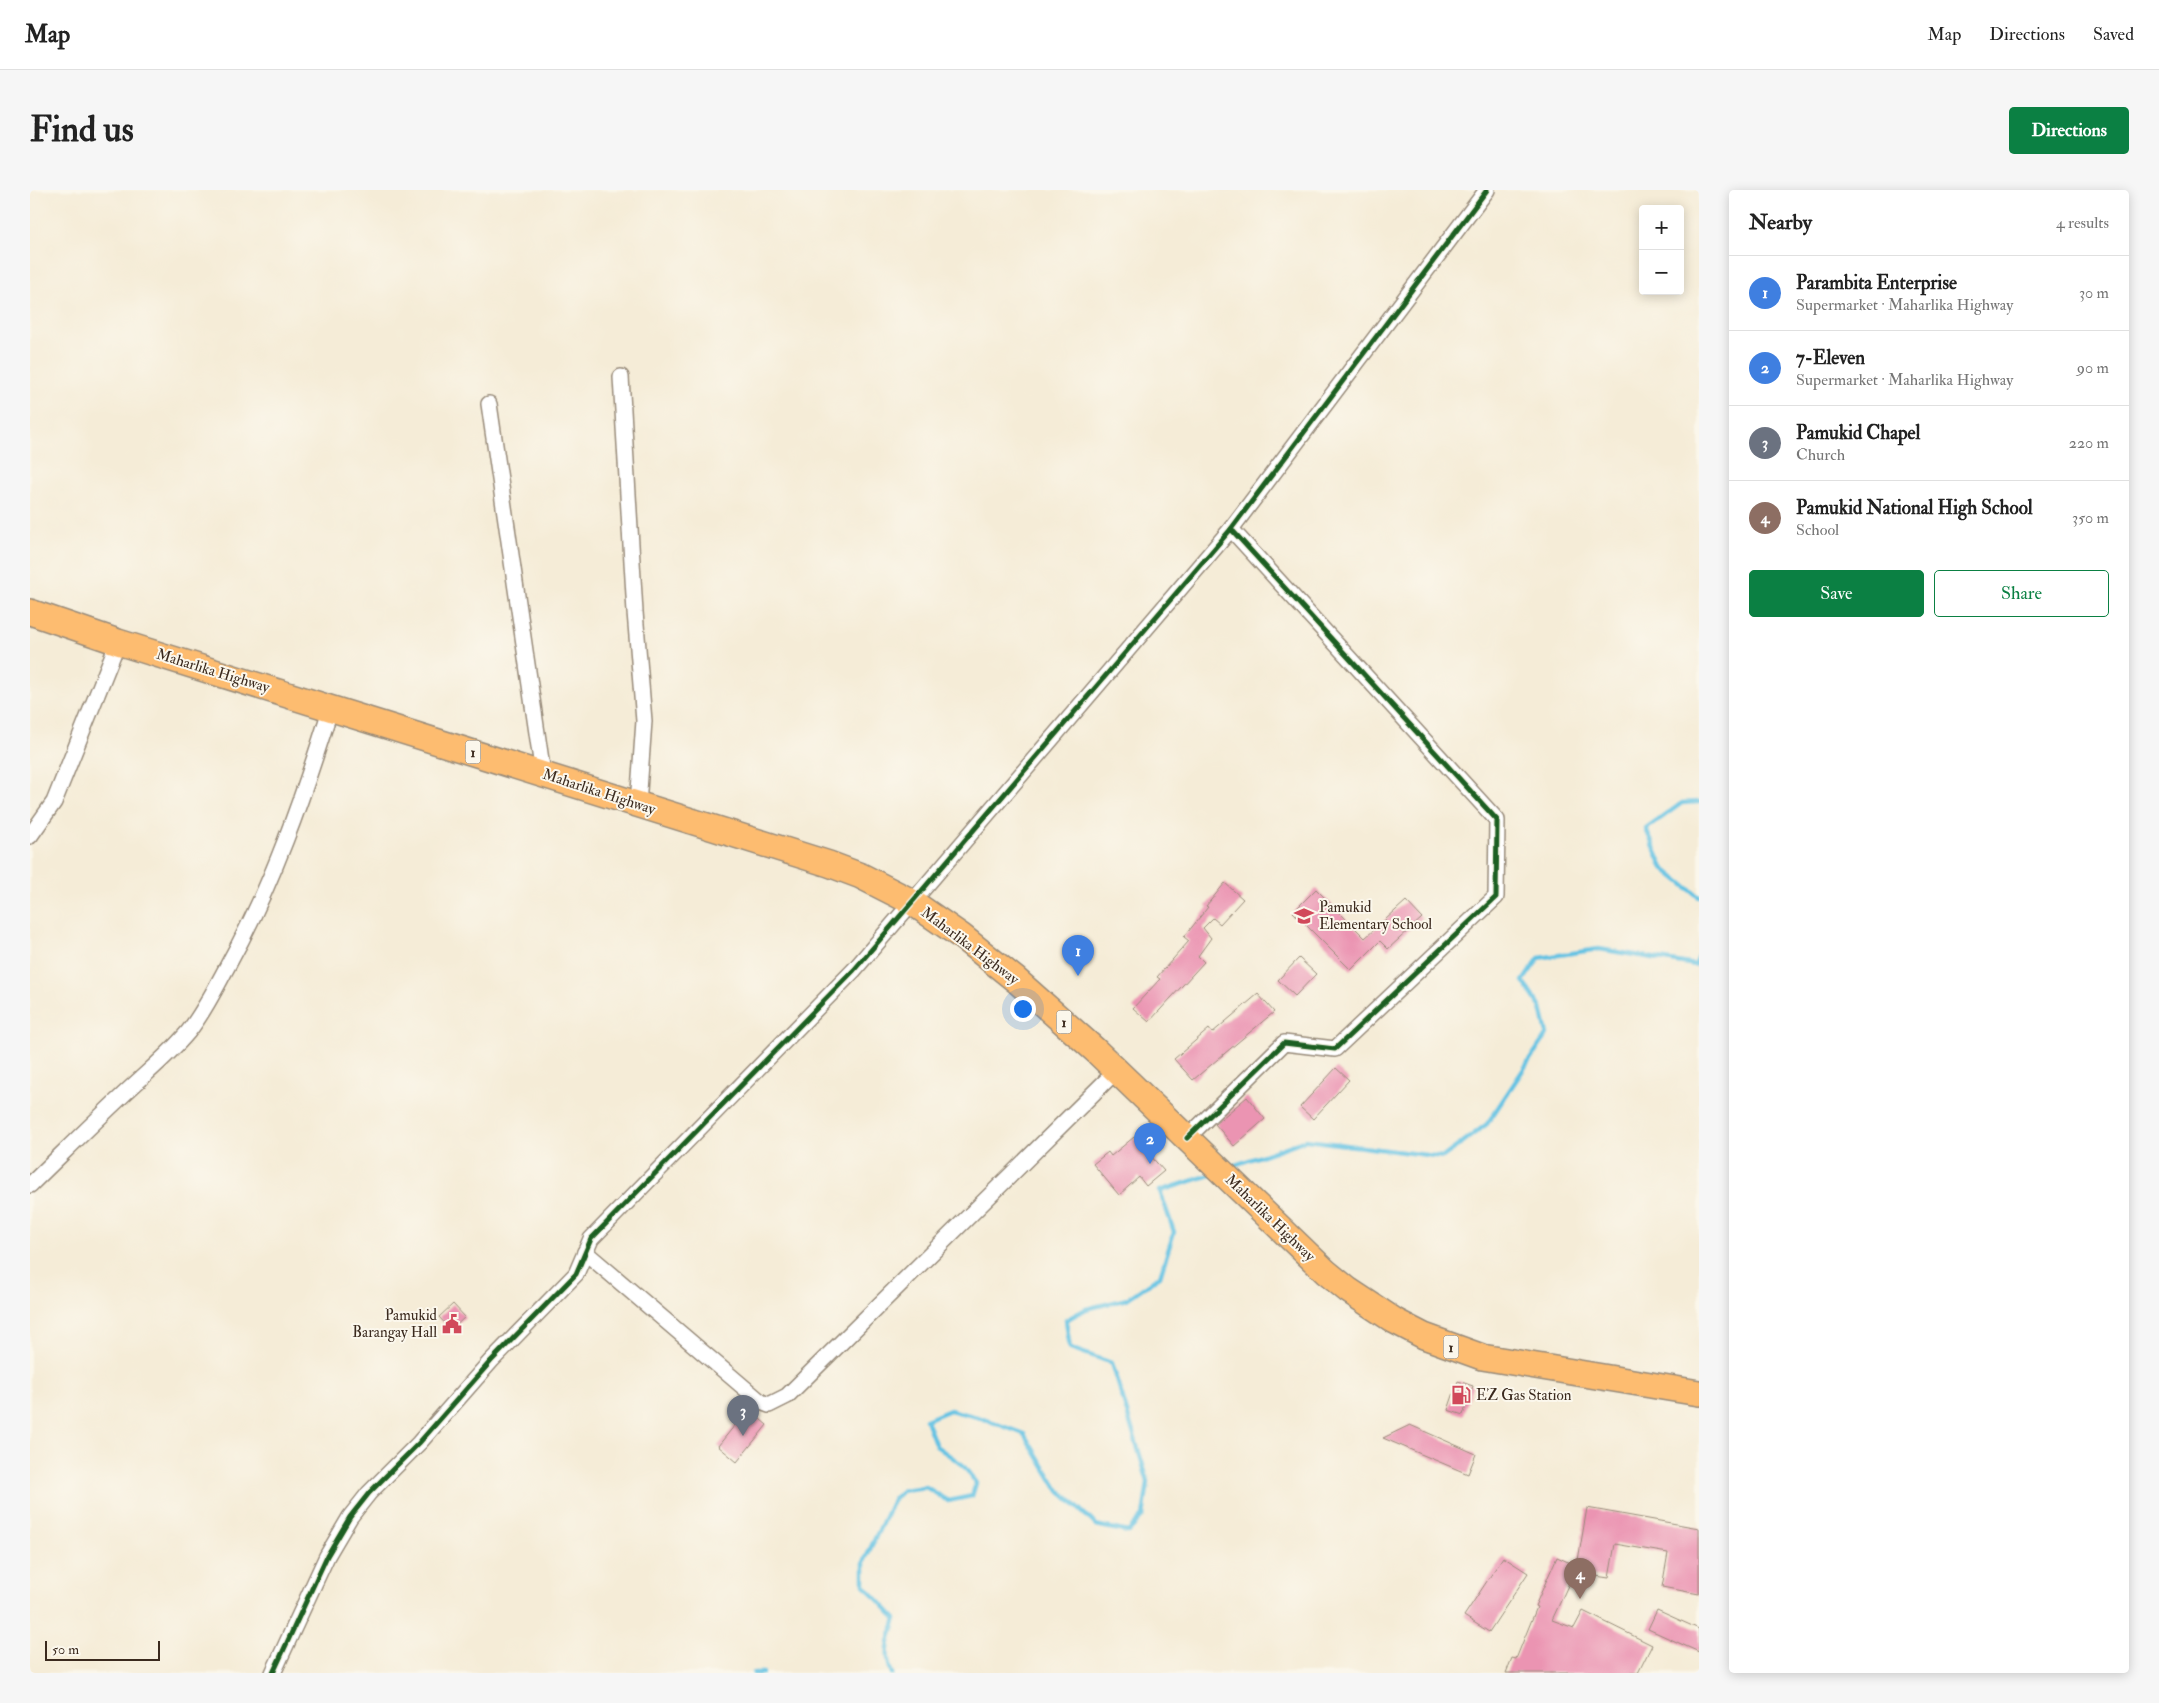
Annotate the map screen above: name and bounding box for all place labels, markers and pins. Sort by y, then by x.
place label: Pamukid Elementary School [1319,898,1432,934]
school or university icon: Pamukid Elementary School [1293,905,1315,927]
pin: 1 [1062,935,1094,976]
pin: 2 [1134,1123,1166,1164]
place label: Pamukid Barangay Hall [352,1306,438,1342]
public building icon: Pamukid Barangay Hall [441,1313,463,1335]
fuel station icon: EZ Gas Station [1450,1384,1472,1406]
place label: EZ Gas Station [1476,1386,1572,1405]
pin: 3 [727,1395,759,1436]
pin: 4 [1564,1558,1596,1599]

